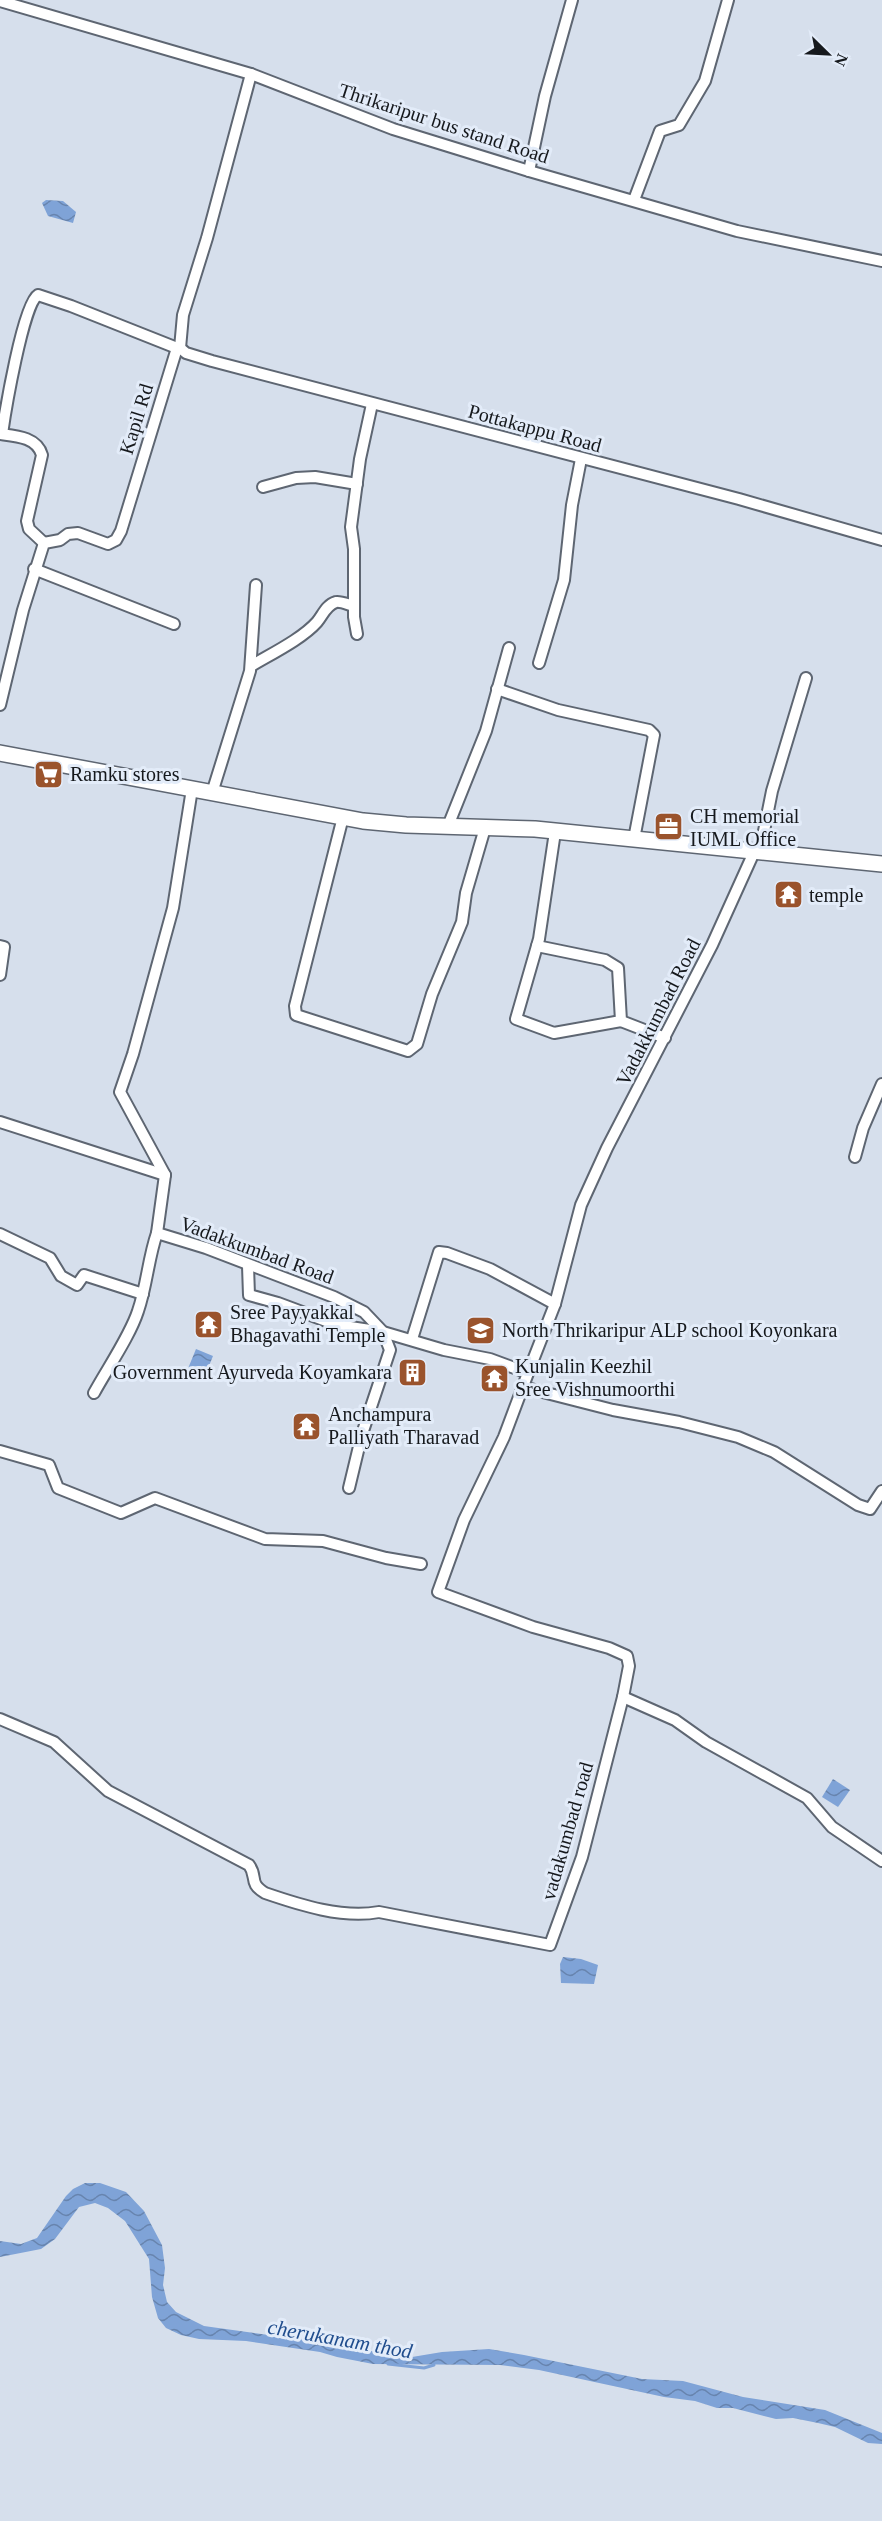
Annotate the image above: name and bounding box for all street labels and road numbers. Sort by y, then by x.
street label: Thrikaripur bus stand Road [336,79,552,168]
street label: Kapil Rd [115,381,158,457]
street label: Pottakappu Road [466,400,604,457]
street label: Vadakkumbad Road [612,935,704,1089]
street label: Vadakkumbad Road [177,1212,337,1288]
street label: vadakumbad road [537,1759,597,1903]

